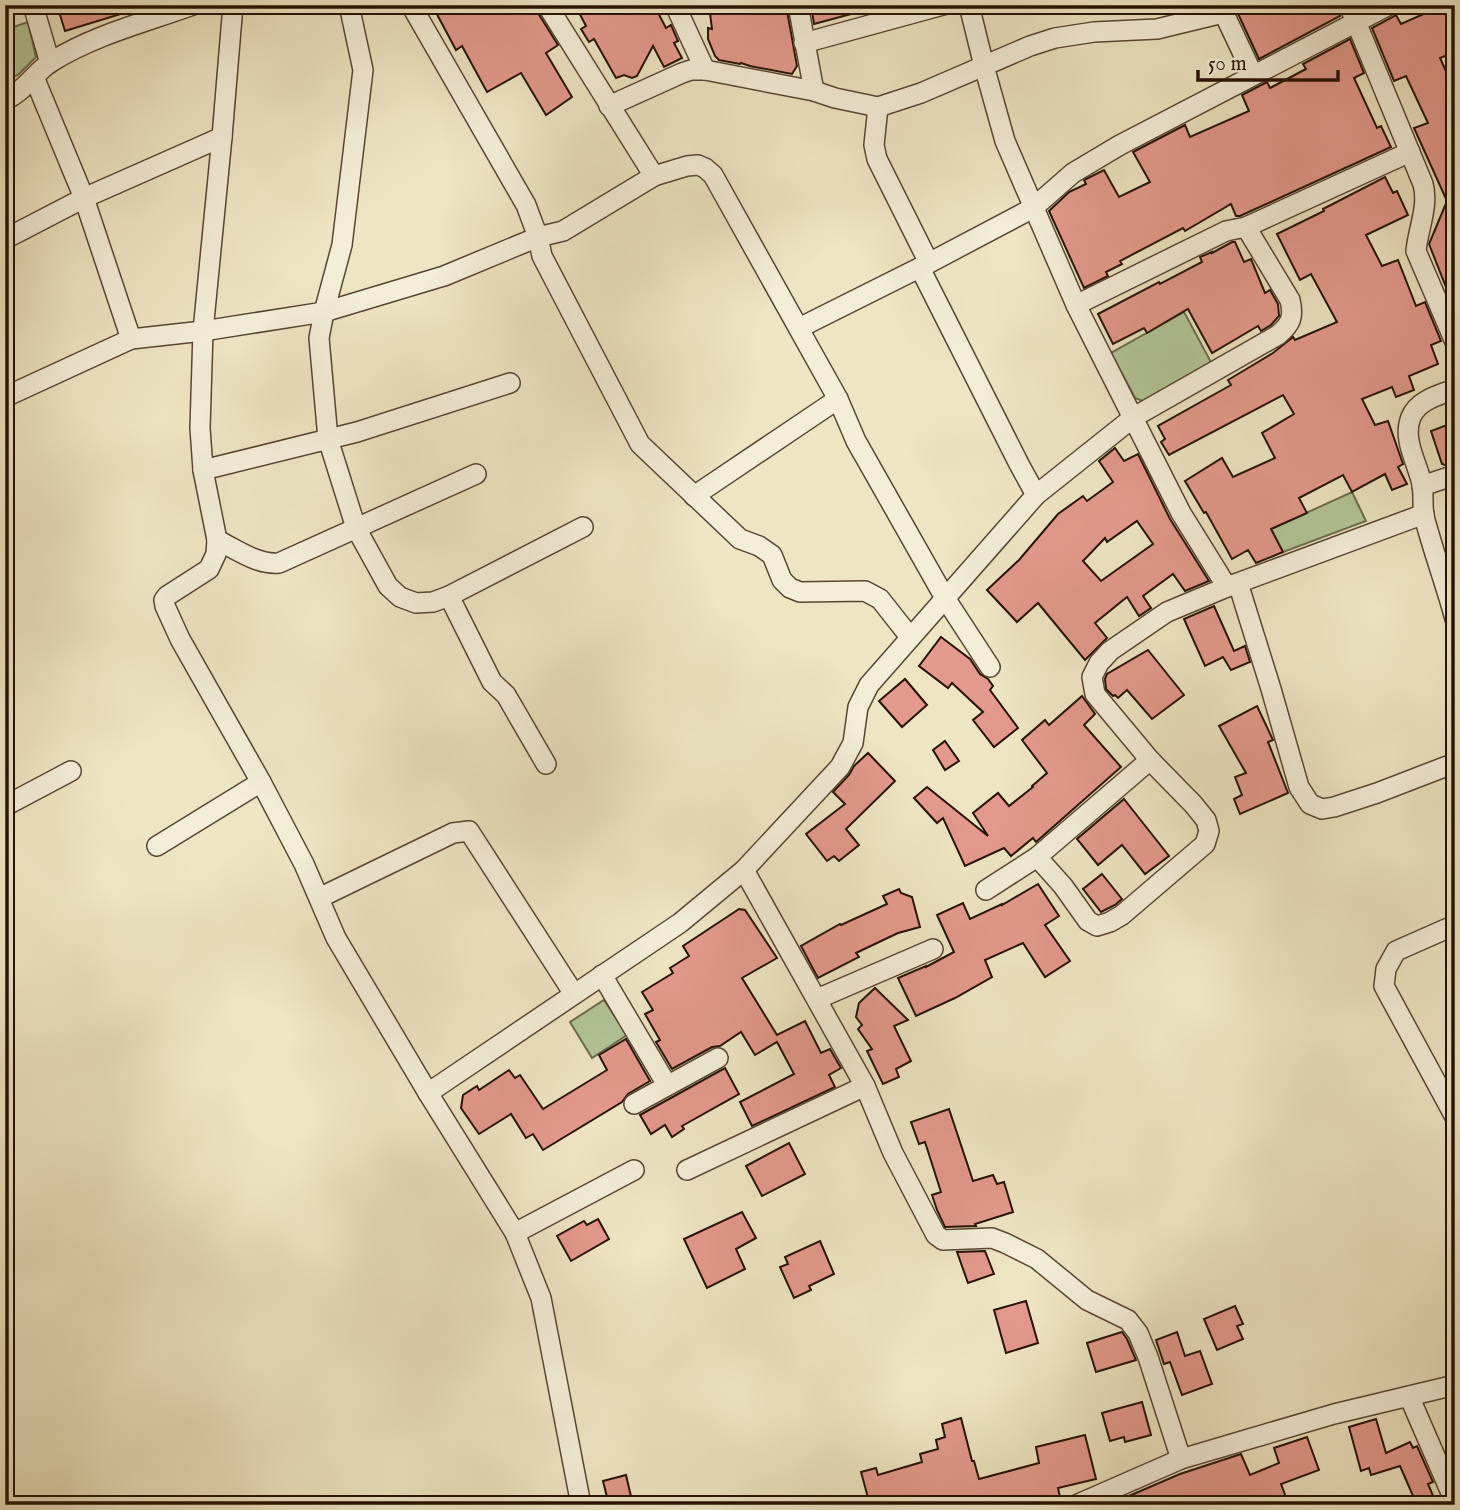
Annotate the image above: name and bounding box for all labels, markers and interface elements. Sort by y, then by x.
scale bar [1198,38,1338,82]
text: 50 m [1208,51,1247,78]

